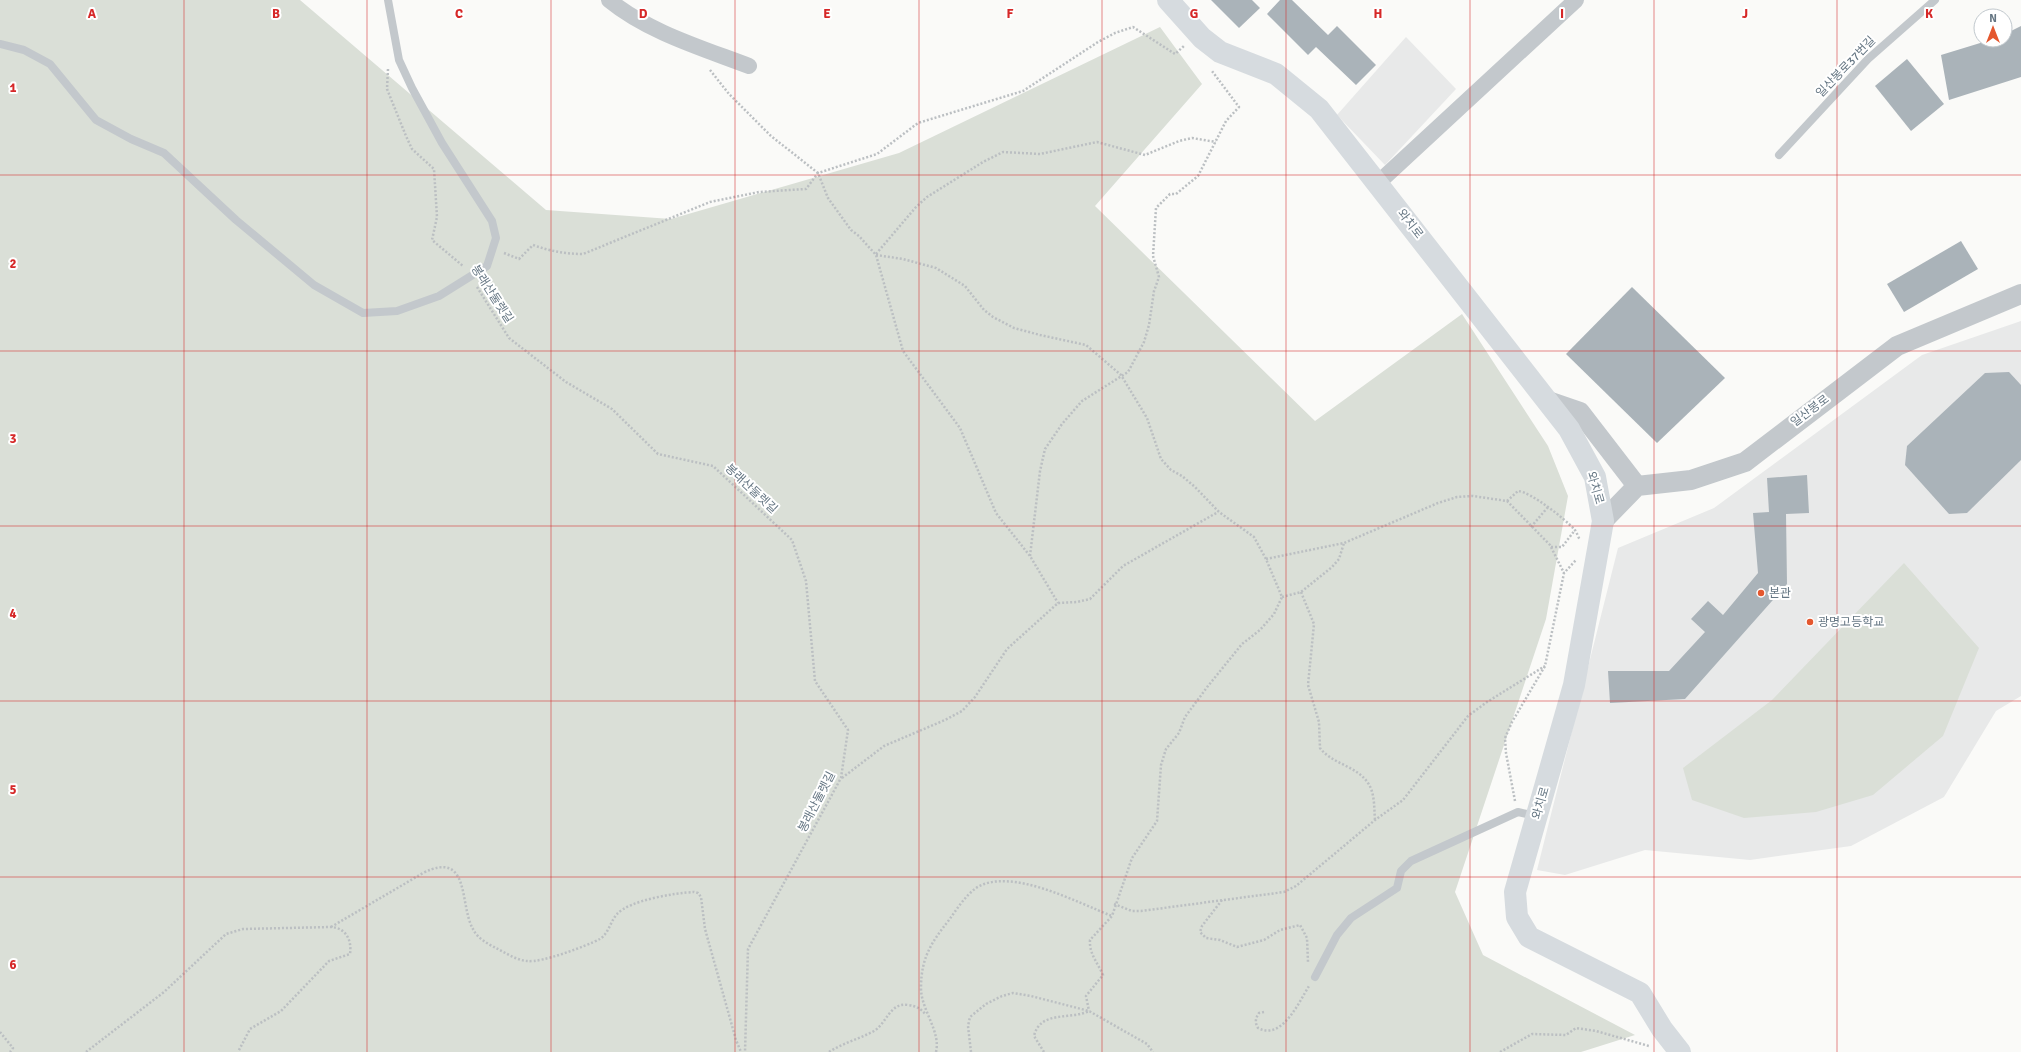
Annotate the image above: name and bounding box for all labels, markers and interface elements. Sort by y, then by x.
text: A [88,6,97,22]
text: B [272,6,280,22]
text: C [455,6,463,22]
text: D [639,6,648,22]
text: E [823,6,831,22]
text: F [1007,6,1014,22]
text: G [1190,6,1198,22]
text: H [1374,6,1382,22]
text: I [1560,6,1564,22]
text: J [1742,6,1748,22]
text: K [1925,6,1933,22]
north arrow [1973,8,2013,48]
text: N [1989,12,1997,25]
street label: 일산봉로37번길 [1813,33,1879,101]
text: 1 [9,80,17,96]
street label: 와치로 [1394,206,1426,242]
text: 2 [9,256,17,272]
street label: 봉래산둘렛길 [468,262,516,326]
street label: 일산봉로 [1788,392,1832,430]
text: 3 [9,431,17,447]
street label: 봉래산둘렛길 [722,461,780,517]
street label: 와치로 [1583,470,1607,506]
place label: 본관 [1769,586,1791,601]
marker: 본관 [1756,588,1766,598]
text: 4 [9,606,17,622]
place label: 광명고등학교 [1818,615,1884,630]
marker: 광명고등학교 [1805,617,1815,627]
street label: 봉래산둘렛길 [795,769,839,835]
text: 5 [9,782,17,798]
street label: 와치로 [1529,785,1553,821]
text: 6 [9,957,17,973]

